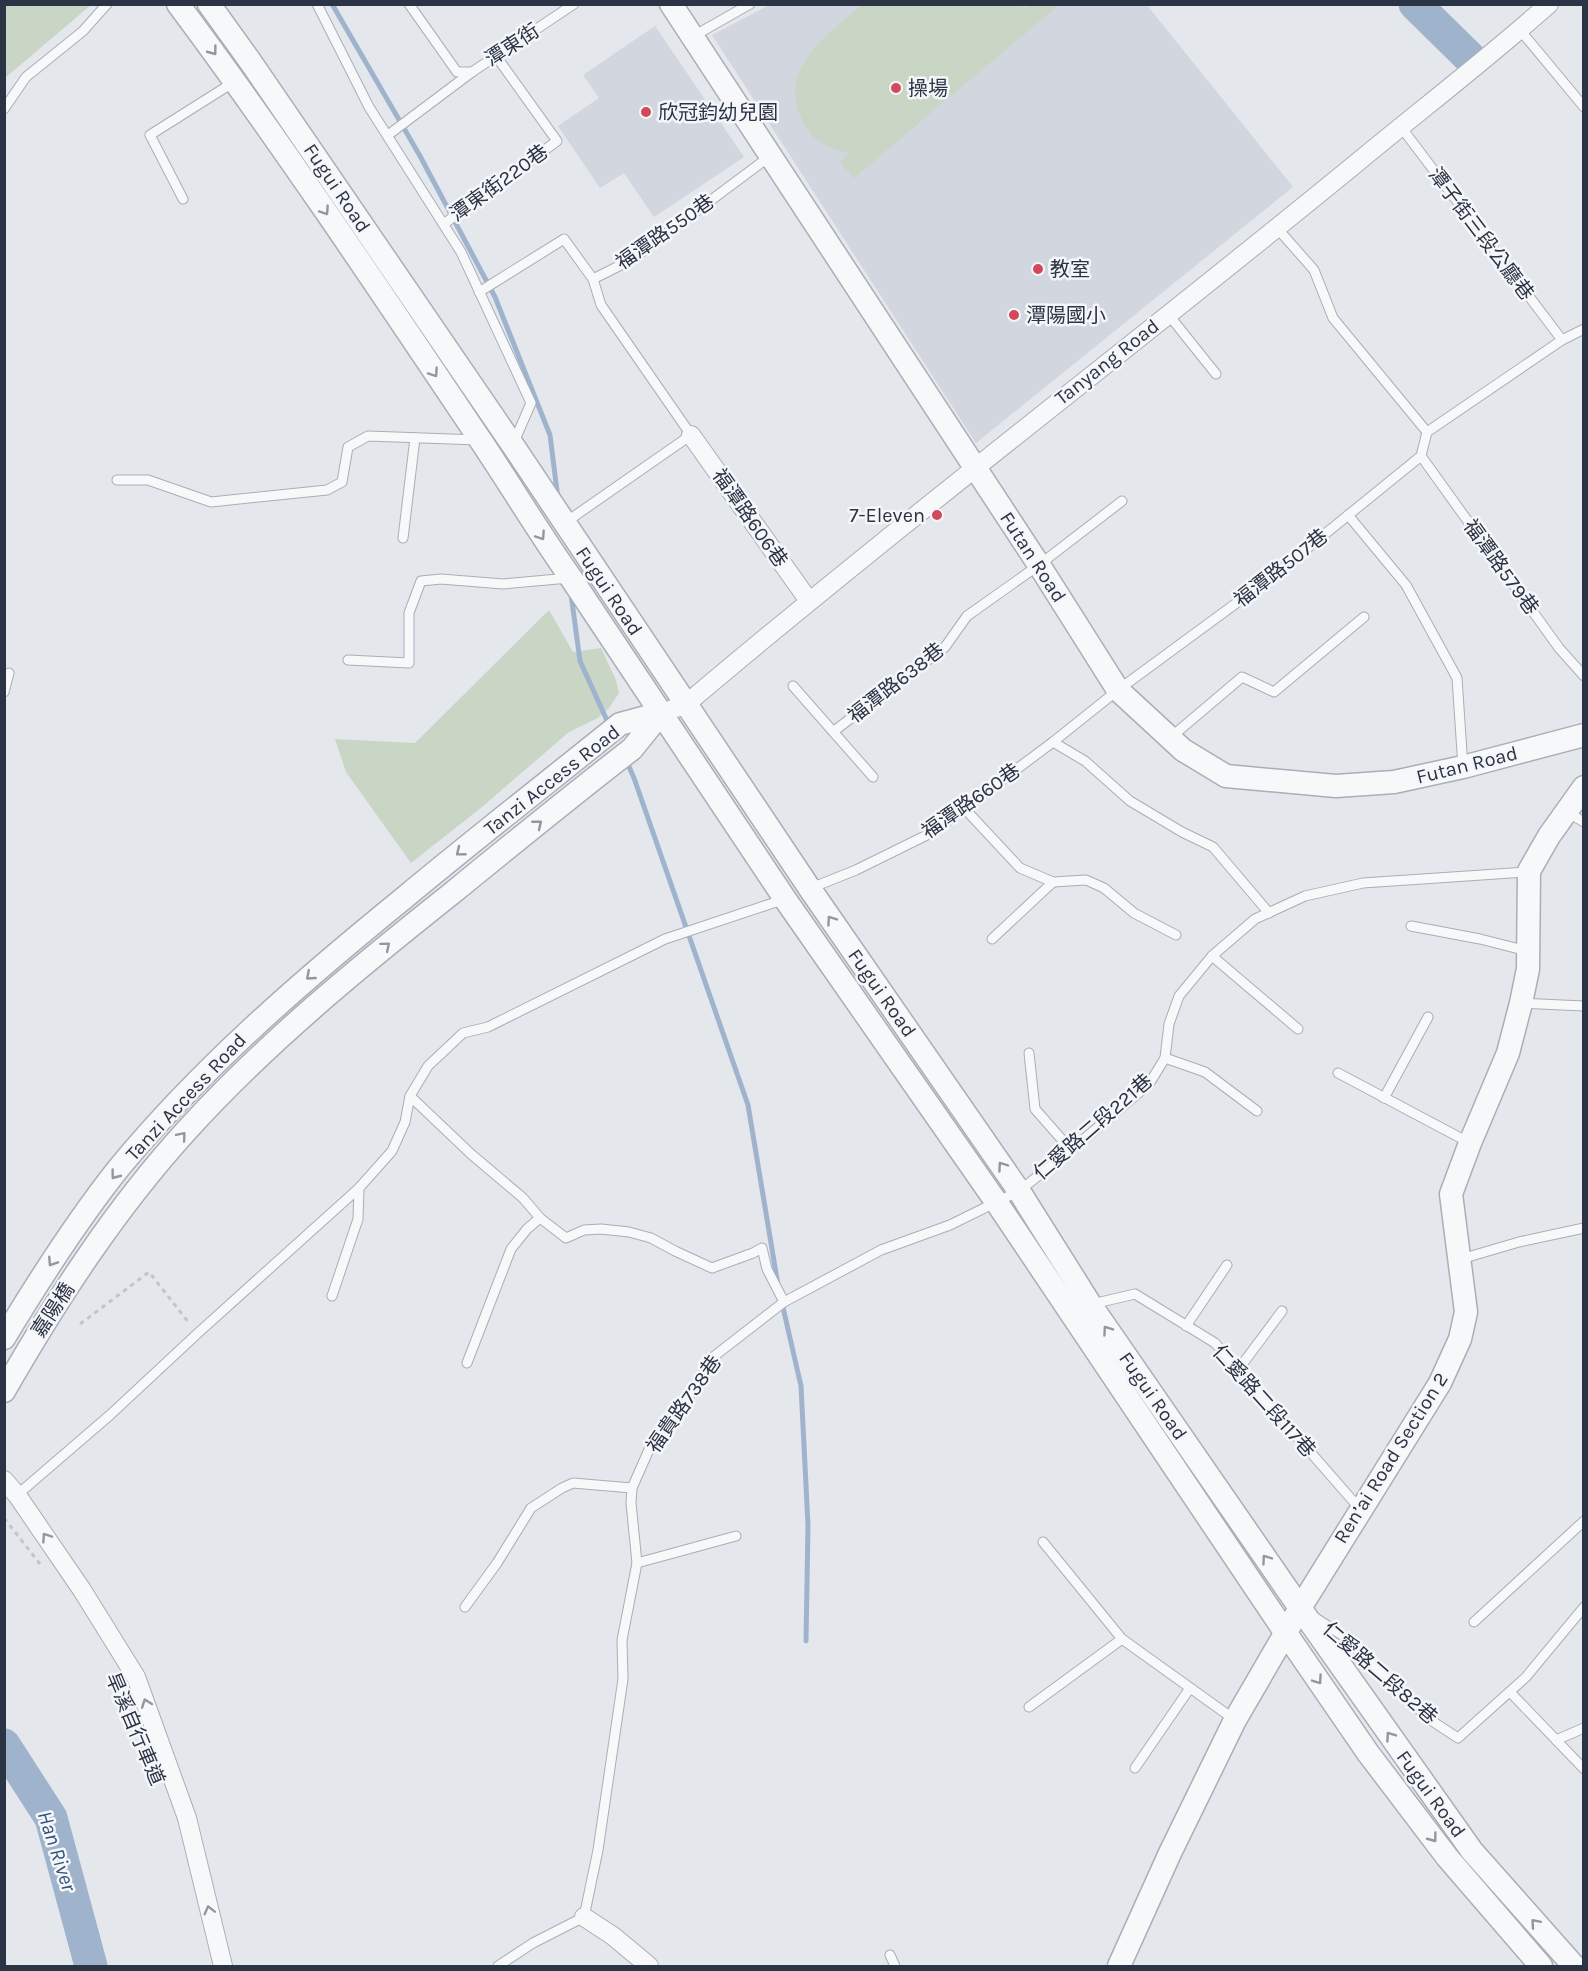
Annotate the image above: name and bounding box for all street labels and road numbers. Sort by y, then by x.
street label: 潭東街 [481,19,543,71]
street label: Fugui Road [299,139,375,237]
street label: 潭東街220巷 [446,140,552,226]
street label: 潭子街三段公廳巷 [1424,163,1538,305]
street label: 福潭路550巷 [612,190,718,274]
street label: Tanyang Road [1050,314,1164,410]
street label: 福潭路606巷 [708,464,792,572]
street label: Futan Road [995,507,1071,607]
street label: 福潭路579巷 [1459,515,1543,619]
street label: 福潭路507巷 [1230,524,1332,612]
street label: Fugui Road [571,542,647,640]
street label: 福潭路638巷 [843,638,949,728]
street label: Tanzi Access Road [480,720,624,840]
street label: Futan Road [1414,741,1520,789]
street label: 福潭路660巷 [917,759,1025,843]
street label: Fugui Road [843,945,921,1041]
street label: Tanzi Access Road [121,1029,251,1165]
street label: 仁愛路二段221巷 [1029,1069,1157,1185]
street label: 嘉陽橋 [27,1279,79,1341]
street label: 仁愛路二段117巷 [1208,1340,1320,1462]
street label: Fugui Road [1114,1348,1192,1444]
street label: 福貴路738巷 [642,1351,726,1457]
street label: Ren’ai Road Section 2 [1329,1368,1453,1548]
street label: 仁愛路二段82巷 [1318,1617,1442,1729]
street label: 旱溪自行車道 [101,1669,169,1789]
street label: Fugui Road [1392,1746,1470,1842]

